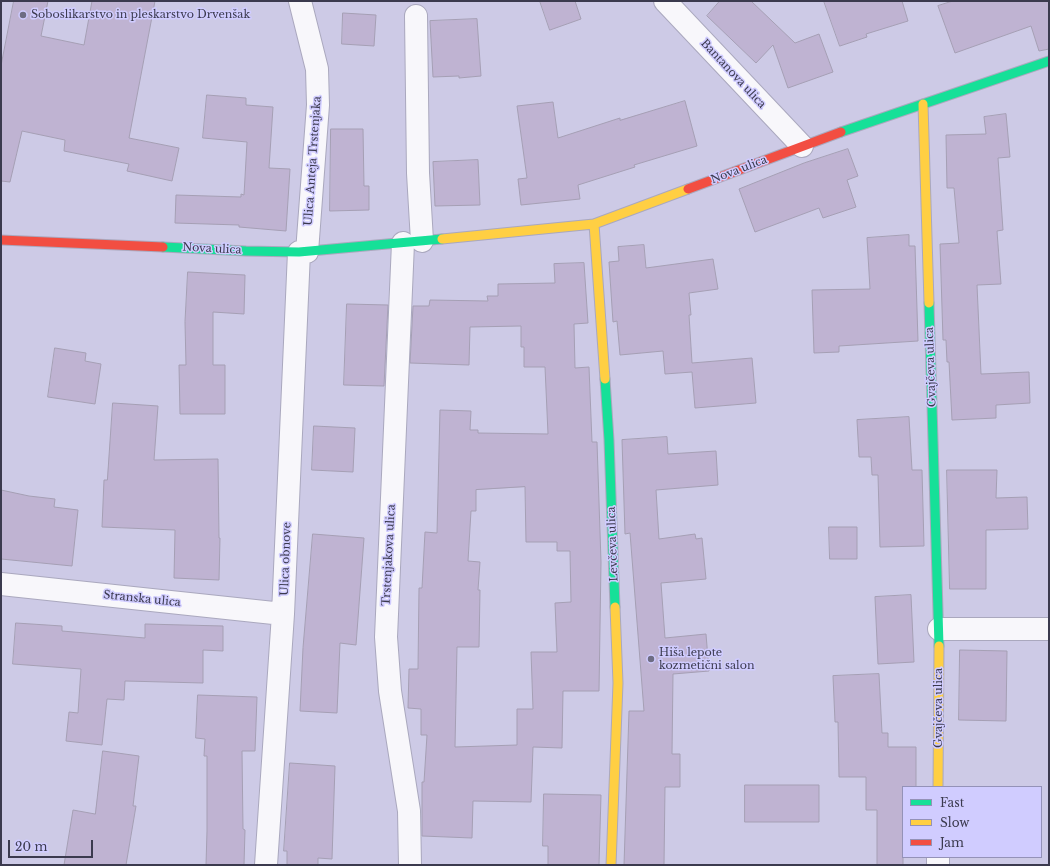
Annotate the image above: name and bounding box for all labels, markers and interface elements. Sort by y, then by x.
place label: Soboslikarstvo in pleskarstvo Drvenšak [31,8,250,22]
marker: Soboslikarstvo in pleskarstvo Drvenšak [18,10,28,20]
street label: Bantanova ulica [698,37,768,111]
street label: Ulica Anteja Trstenjaka [302,96,324,226]
street label: Nova ulica [709,153,769,187]
street label: Nova ulica [182,241,242,257]
street label: Gvajčeva ulica [923,327,939,407]
street label: Trstenjakova ulica [380,504,398,606]
street label: Levčeva ulica [605,506,621,582]
street label: Ulica obnove [278,522,294,596]
street label: Stranska ulica [103,588,181,610]
place label: Hiša lepote kozmetični salon [659,646,754,672]
marker: Hiša lepote kozmetični salon [646,654,656,664]
street label: Gvajčeva ulica [932,668,946,748]
legend [902,786,1042,858]
text: Fast [940,795,964,810]
text: Slow [940,815,969,830]
scale bar [10,832,95,858]
text: Jam [940,835,964,850]
text: 20 m [15,839,47,854]

